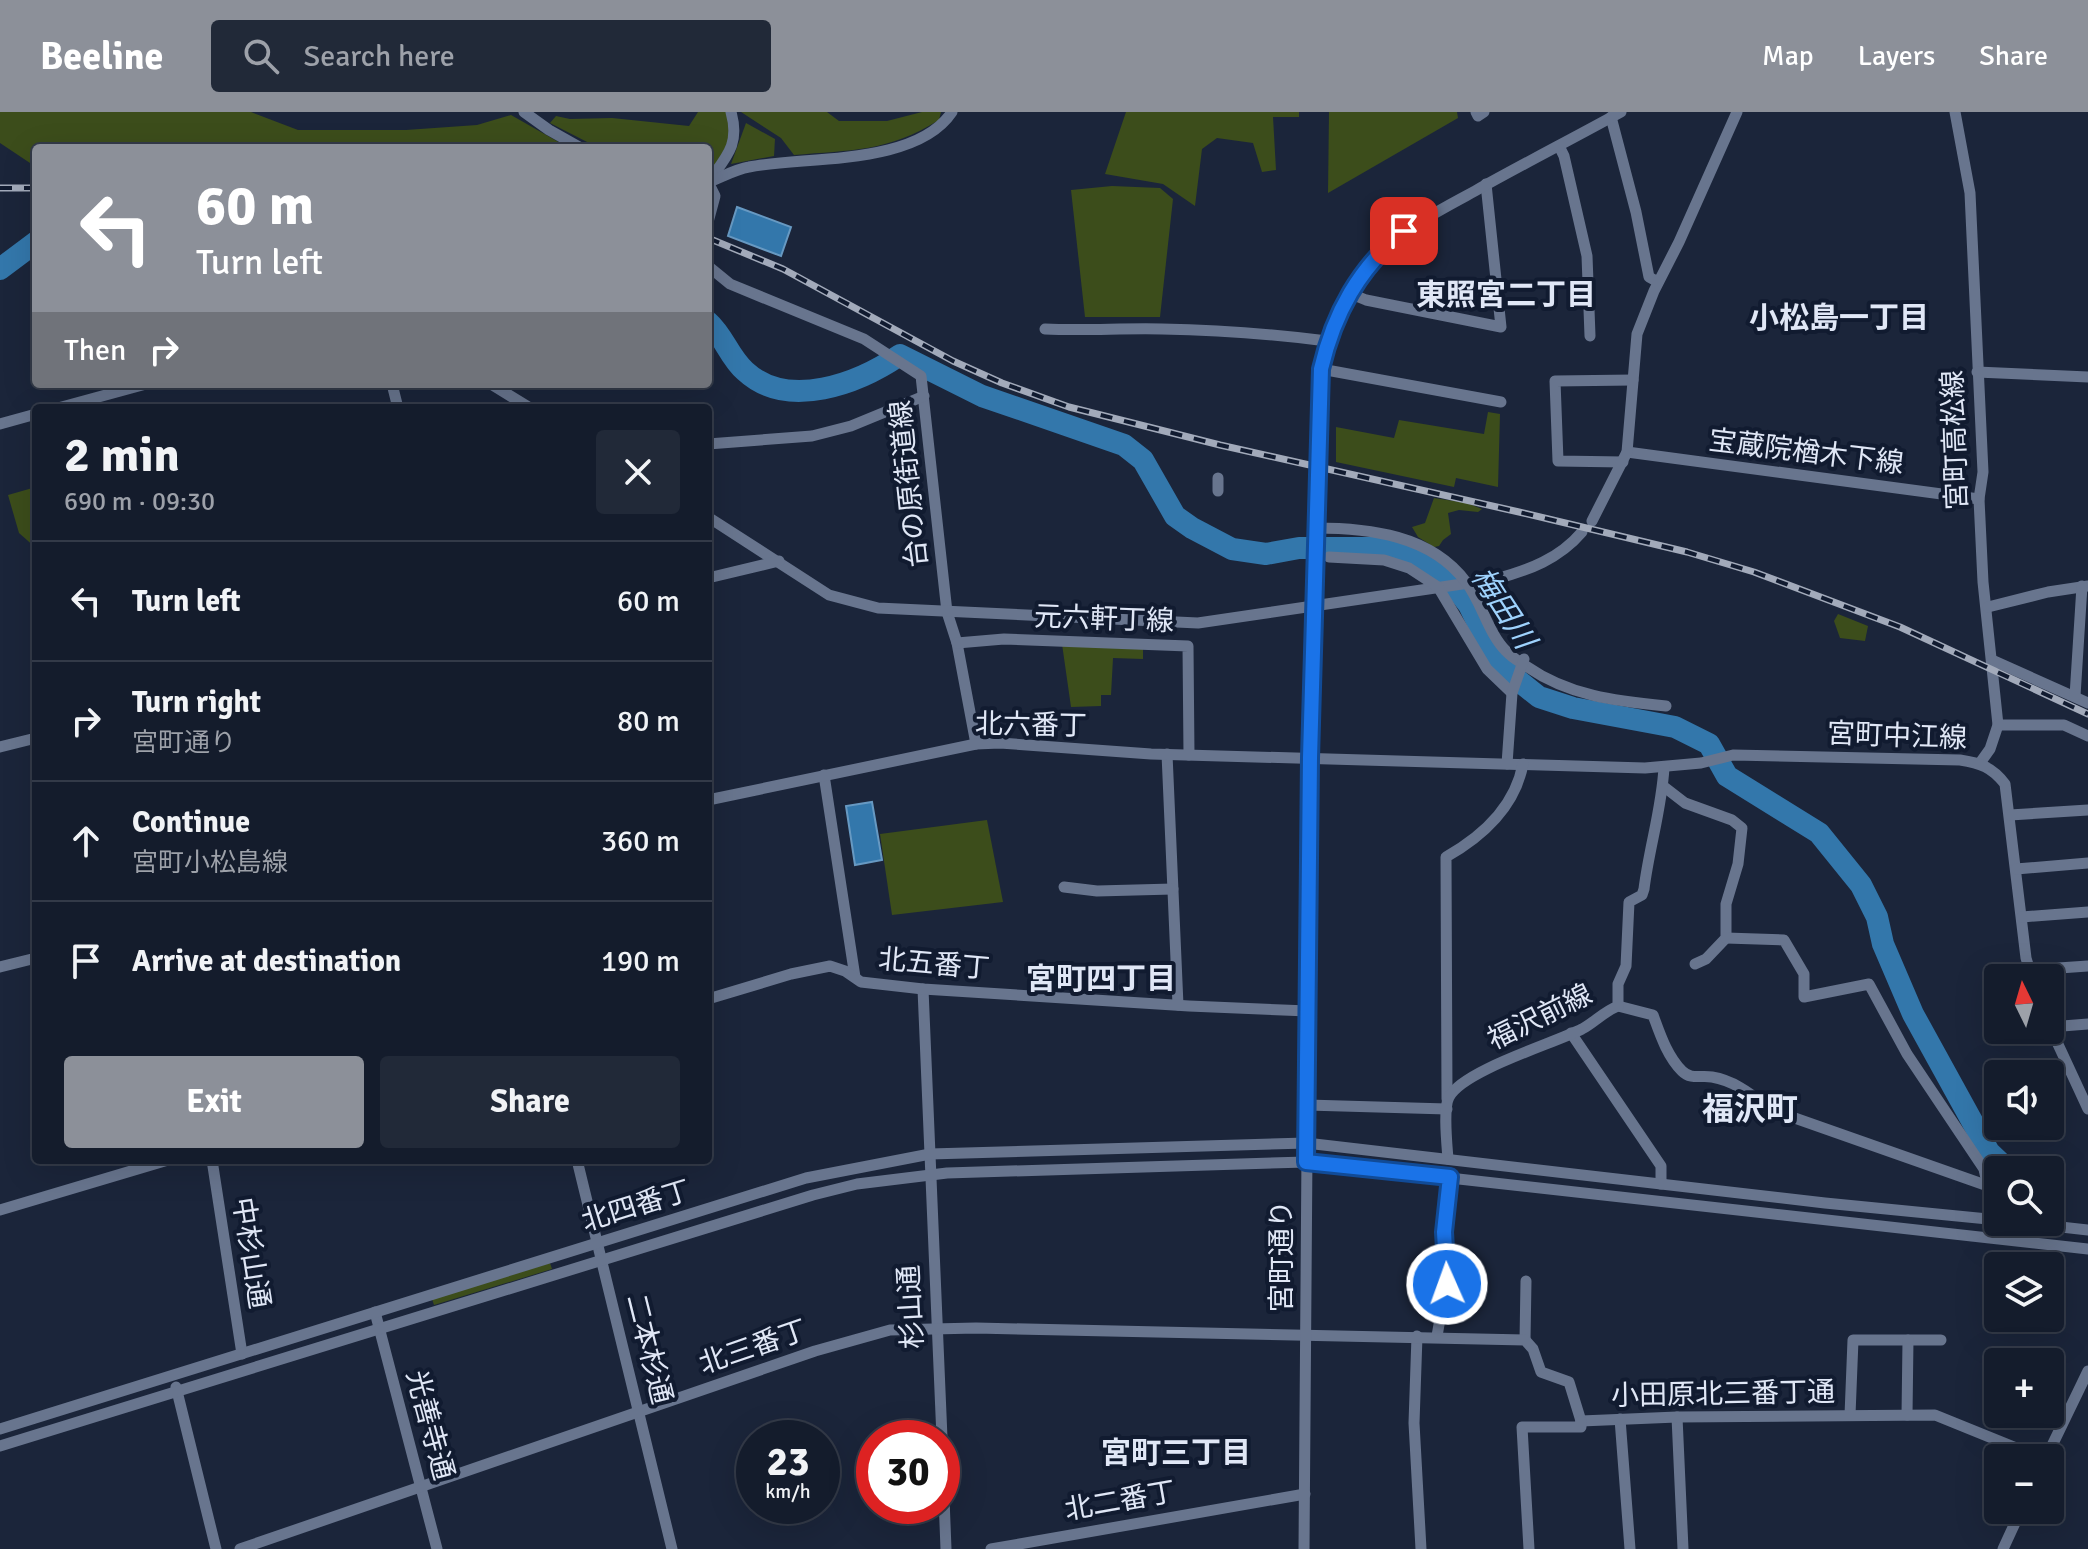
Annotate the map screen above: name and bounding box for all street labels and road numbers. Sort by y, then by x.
street label: 宮町高松線 [1936,369,1974,511]
street label: 台の原街道線 [883,399,935,569]
street label: 宝蔵院楢木下線 [1707,423,1905,481]
street label: 元六軒丁線 [1033,600,1175,638]
street label: 北六番丁 [975,707,1087,743]
street label: 宮町中江線 [1826,717,1968,755]
street label: 北五番丁 [877,942,991,986]
street label: 福沢前線 [1482,977,1598,1057]
street label: 北四番丁 [577,1173,695,1239]
street label: 中杉山通 [225,1195,277,1311]
street label: 宮町通り [1265,1200,1299,1312]
street label: 杉山通 [892,1264,930,1350]
street label: 二本杉通 [619,1291,679,1407]
street label: 北三番丁 [695,1313,811,1381]
street label: 光善寺通 [399,1367,461,1483]
street label: 小田原北三番丁通 [1611,1375,1835,1413]
street label: 北二番丁 [1062,1475,1178,1527]

